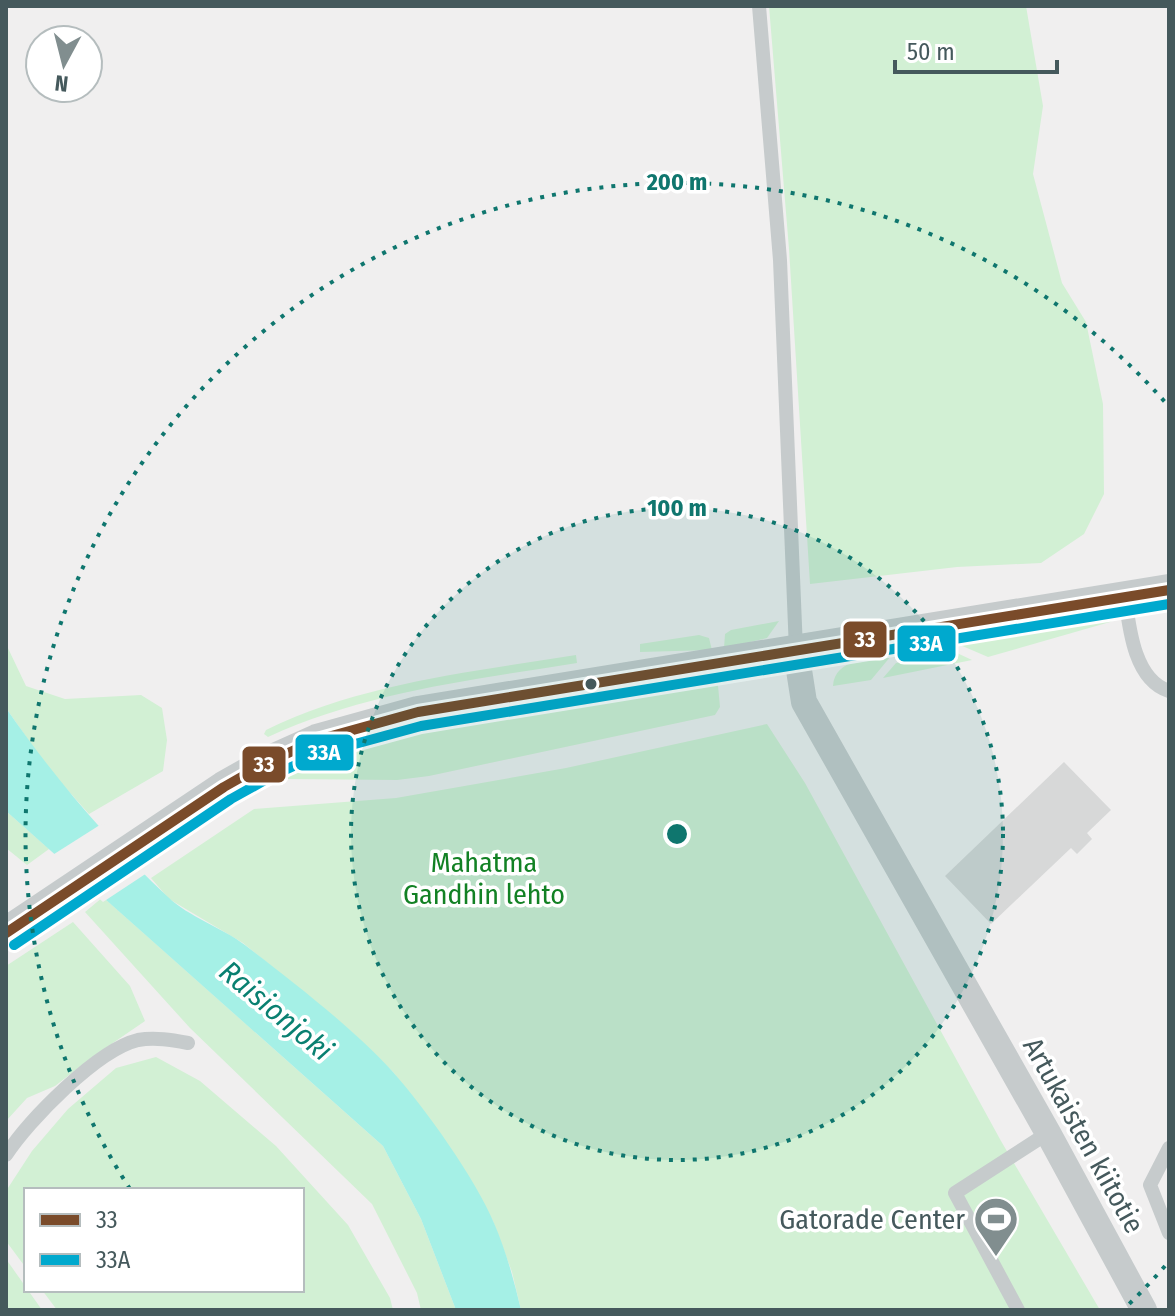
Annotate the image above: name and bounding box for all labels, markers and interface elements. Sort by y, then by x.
north arrow [24,24,104,104]
scale bar [895,24,1057,74]
text: 50 m [907,38,955,66]
text: N [53,69,70,98]
text: 200 m [646,168,707,196]
text: 100 m [647,494,707,522]
line badge: 33 [842,620,888,659]
line badge: 33A [896,624,957,663]
text: 33 [854,626,875,653]
text: 33A [909,630,943,657]
unlabelled marker [583,676,599,692]
line badge: 33A [294,733,355,772]
text: 33A [307,739,341,766]
line badge: 33 [241,745,287,784]
text: 33 [253,751,274,778]
centre of rings [663,820,691,848]
park label: Mahatma Gandhin lehto [403,846,565,911]
water label: Raisionjoki [212,953,340,1069]
street label: Artukaisten kiitotie [1016,1032,1151,1239]
legend [24,1188,304,1292]
sports icon: Gatorade Center [972,1195,1020,1258]
place label: Gatorade Center [779,1203,965,1236]
text: 33 [96,1206,118,1234]
text: 33A [96,1246,131,1274]

